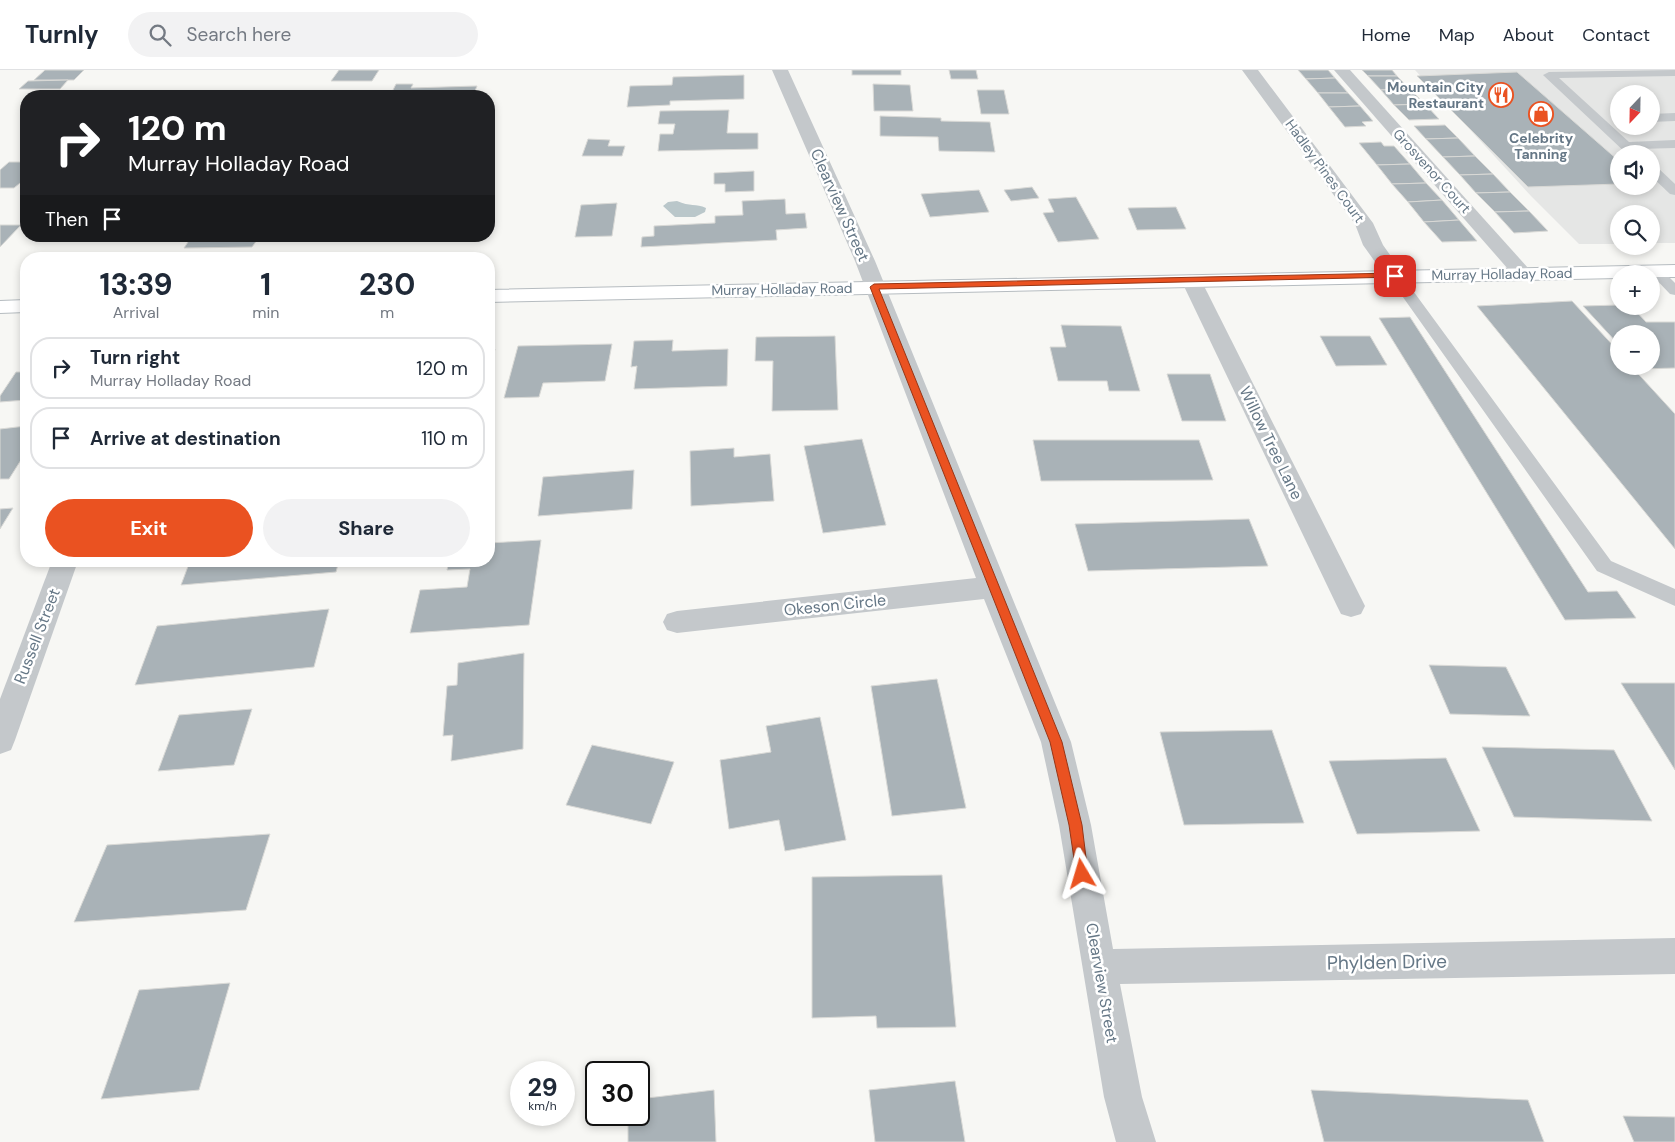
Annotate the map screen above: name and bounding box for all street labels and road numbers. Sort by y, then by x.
street label: Hadley Pines Court [1281,116,1369,226]
street label: Grosvenor Court [1389,125,1475,217]
street label: Clearview Street [806,145,874,265]
street label: Murray Holladay Road [1431,264,1573,284]
street label: Murray Holladay Road [711,279,853,299]
street label: Willow Tree Lane [1234,383,1308,503]
street label: Russell Street [9,585,65,687]
street label: Okeson Circle [783,589,887,621]
street label: Clearview Street [1081,921,1123,1045]
street label: Phylden Drive [1327,948,1447,976]

